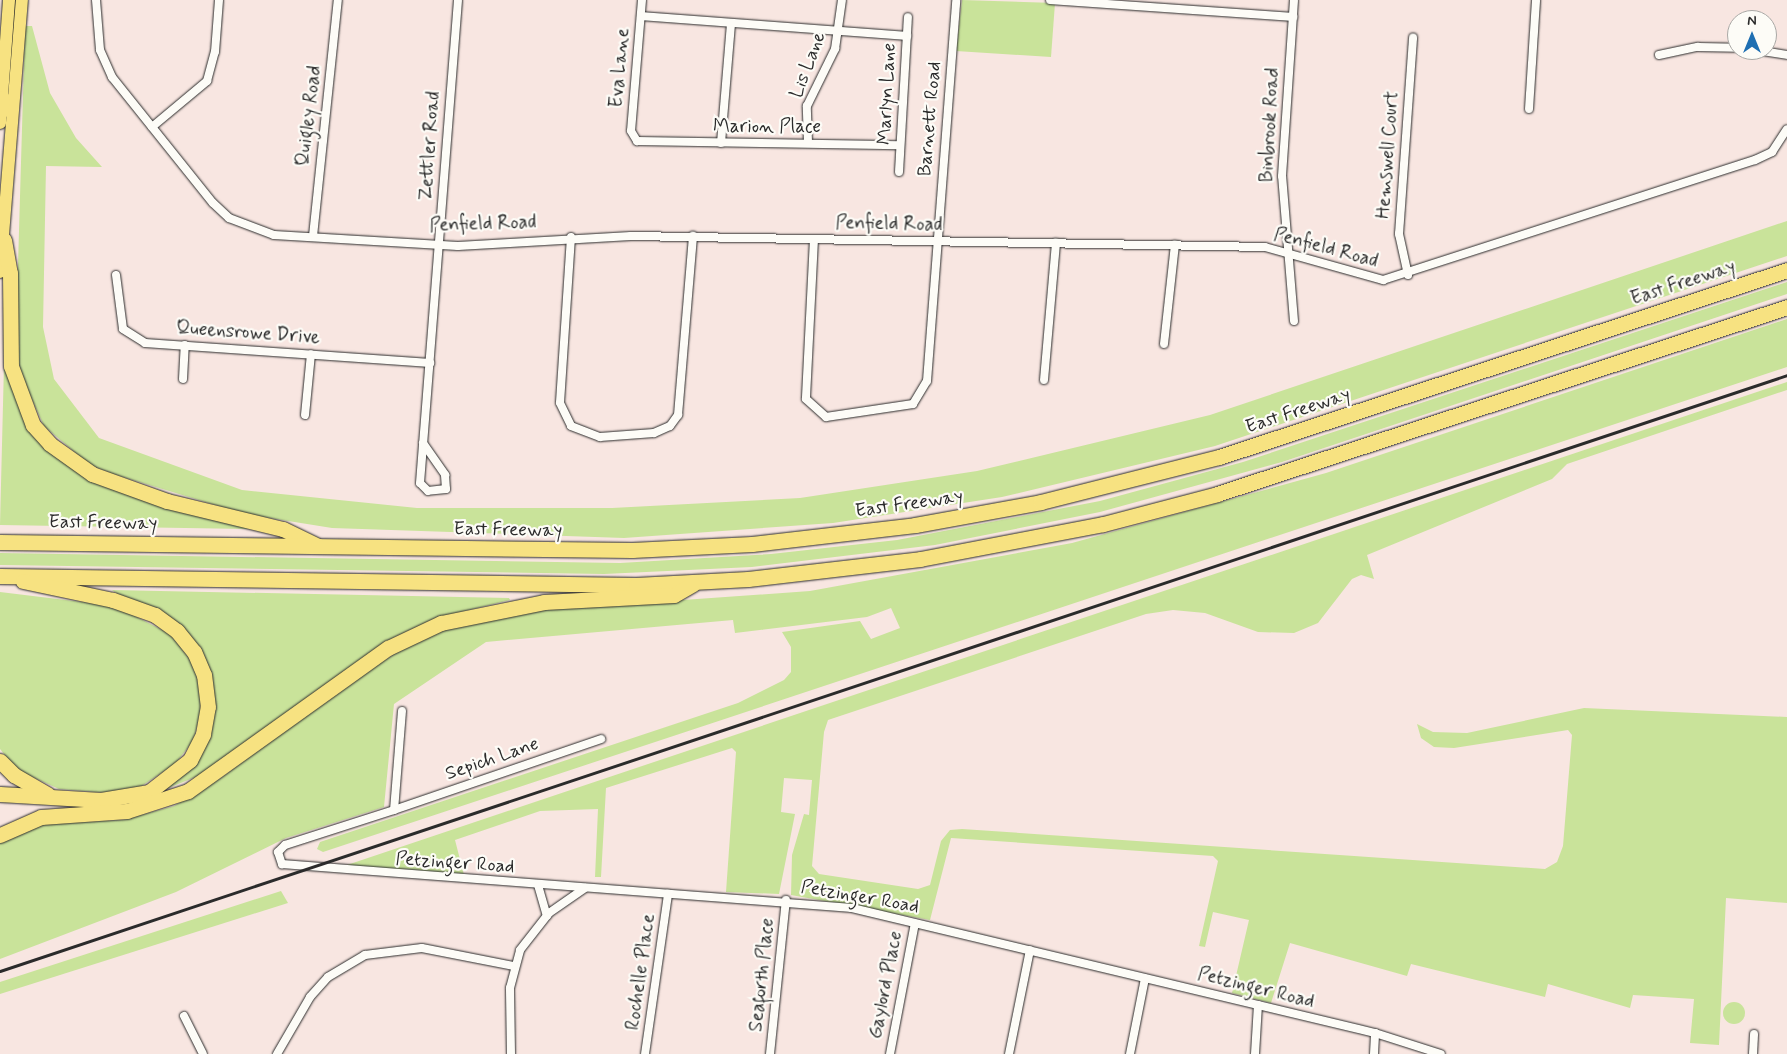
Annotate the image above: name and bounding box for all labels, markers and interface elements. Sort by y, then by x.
north arrow [1727,10,1777,60]
text: N [1747,12,1757,30]
street label: Lis Lane [785,28,831,102]
street label: Eva Lane [605,30,635,106]
street label: Marlyn Lane [873,42,901,146]
street label: Barnett Road [914,61,946,177]
street label: Quigley Road [292,64,326,168]
street label: Binbrook Road [1256,68,1284,182]
street label: Hemswell Court [1372,90,1404,220]
street label: Zettler Road [415,92,445,200]
street label: Marion Place [713,116,821,138]
street label: Penfield Road [430,211,536,237]
street label: Penfield Road [836,212,942,236]
street label: Penfield Road [1272,223,1380,273]
street label: East Freeway [1628,255,1738,311]
street label: Queensrowe Drive [176,317,320,349]
street label: East Freeway [1243,383,1353,439]
street label: East Freeway [854,485,964,523]
street label: East Freeway [48,511,158,535]
street label: East Freeway [453,518,563,542]
street label: Sepich Lane [442,732,542,786]
street label: Petzinger Road [395,847,515,879]
street label: Petzinger Road [799,875,921,919]
street label: Rochelle Place [622,915,660,1029]
street label: Seaforth Place [745,917,779,1033]
street label: Gaylord Place [865,930,907,1040]
street label: Petzinger Road [1195,963,1317,1013]

